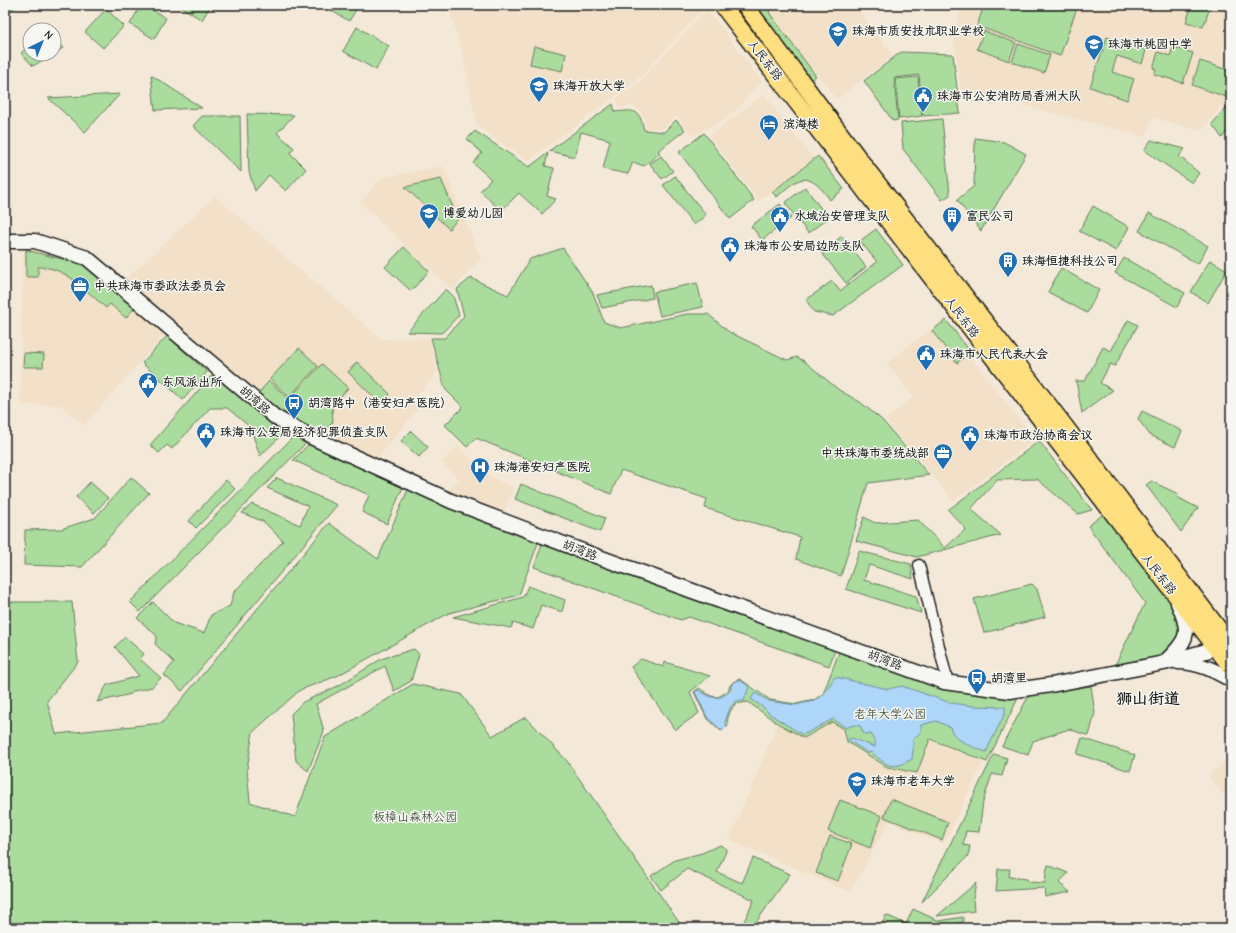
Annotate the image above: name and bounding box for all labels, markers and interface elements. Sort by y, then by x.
school or university icon: 珠海市质安技术职业学校 [827,20,849,48]
north arrow [22,22,62,62]
place label: 珠海市质安技术职业学校 [852,24,984,38]
text: N [41,28,56,42]
school or university icon: 珠海市桃园中学 [1083,33,1105,61]
street label: 人民东路 [745,37,785,83]
place label: 珠海市桃园中学 [1108,37,1192,51]
school or university icon: 珠海开放大学 [528,75,550,103]
place label: 珠海开放大学 [553,79,625,93]
public building icon: 珠海市公安消防局香洲大队 [912,85,934,113]
place label: 珠海市公安消防局香洲大队 [937,89,1081,103]
hotel icon: 滨海楼 [758,113,780,141]
place label: 滨海楼 [783,117,819,131]
school or university icon: 博爱幼儿园 [418,202,440,230]
public building icon: 水域治安管理支队 [769,205,791,233]
building icon: 富民公司 [941,205,963,233]
place label: 博爱幼儿园 [443,206,503,220]
place label: 水域治安管理支队 [794,209,890,223]
place label: 富民公司 [966,209,1014,223]
public building icon: 珠海市公安局边防支队 [719,235,741,263]
place label: 珠海市公安局边防支队 [744,239,864,253]
building icon: 珠海恒捷科技公司 [997,250,1019,278]
place label: 珠海恒捷科技公司 [1022,254,1118,268]
office icon: 中共珠海市委政法委员会 [69,275,91,303]
place label: 中共珠海市委政法委员会 [94,279,226,293]
street label: 人民东路 [942,294,982,340]
public building icon: 珠海市人民代表大会 [915,343,937,371]
place label: 珠海市人民代表大会 [940,347,1048,361]
public building icon: 东风派出所 [137,371,159,399]
place label: 东风派出所 [162,375,223,389]
street label: 胡湾路 [236,382,273,417]
bus stop icon: 胡湾路中（港安妇产医院） [283,392,305,420]
place label: 胡湾路中（港安妇产医院） [308,396,452,410]
public building icon: 珠海市公安局经济犯罪侦查支队 [195,421,217,449]
public building icon: 珠海市政治协商会议 [959,424,981,452]
place label: 珠海市公安局经济犯罪侦查支队 [220,425,388,439]
place label: 珠海市政治协商会议 [984,428,1093,442]
office icon: 中共珠海市委统战部 [932,442,954,470]
place label: 中共珠海市委统战部 [821,446,929,460]
hospital icon: 珠海港安妇产医院 [469,456,491,484]
place label: 珠海港安妇产医院 [494,460,590,474]
street label: 胡湾路 [560,537,599,563]
street label: 人民东路 [1139,551,1179,597]
street label: 胡湾路 [865,647,904,673]
bus stop icon: 胡湾里 [966,667,988,695]
place label: 胡湾里 [991,671,1027,685]
district label: 狮山街道 [1116,690,1180,708]
park label: 老年大学公园 [854,707,926,721]
school or university icon: 珠海市老年大学 [846,770,868,798]
place label: 珠海市老年大学 [871,774,955,788]
park label: 板樟山森林公园 [373,810,457,824]

